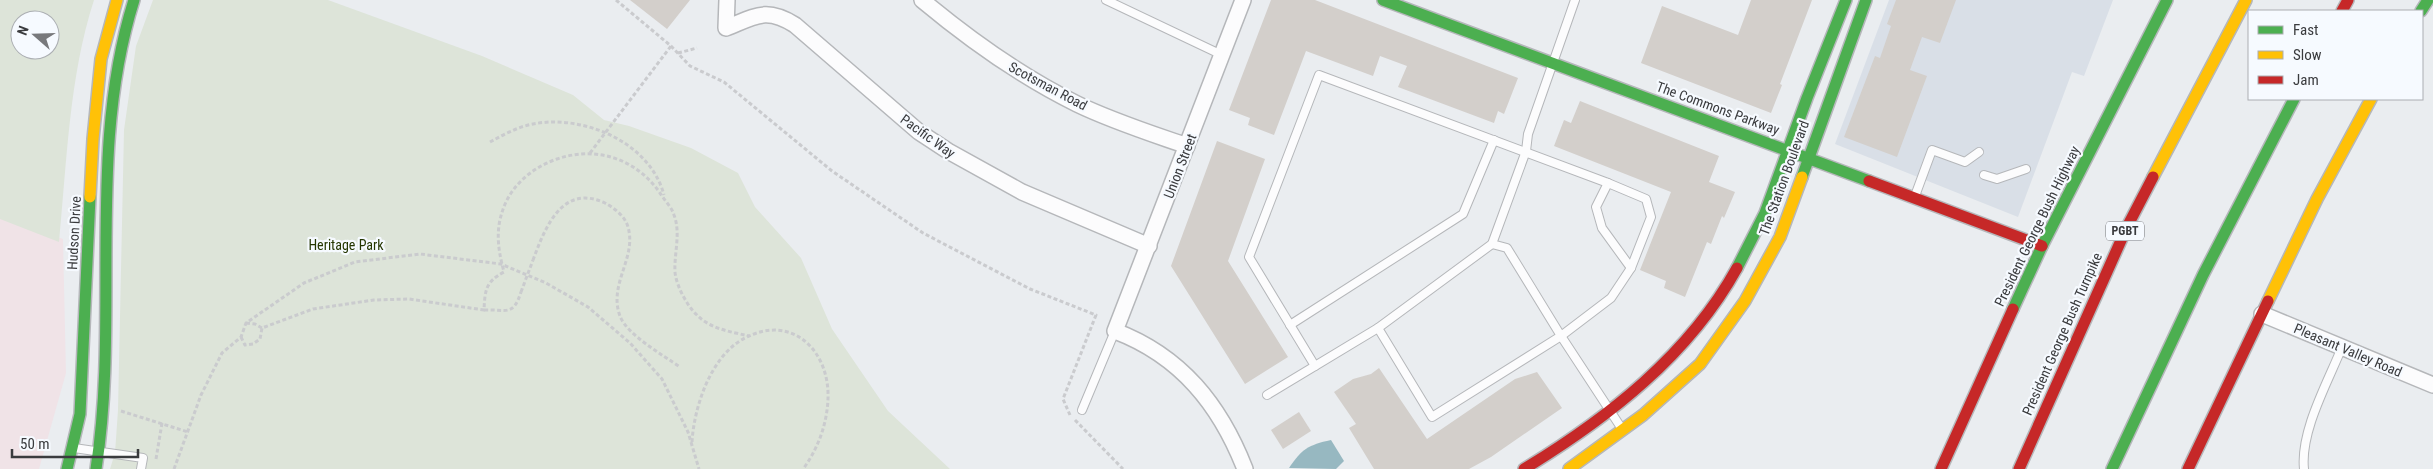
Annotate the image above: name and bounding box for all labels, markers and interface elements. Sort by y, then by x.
north arrow [10,10,60,60]
legend [2248,10,2423,100]
text: Fast [2293,21,2318,39]
text: N [14,24,32,37]
text: Slow [2293,46,2322,64]
street label: Scotsman Road [1006,59,1090,113]
text: Jam [2293,71,2319,89]
street label: The Commons Parkway [1654,78,1782,138]
street label: Pacific Way [898,111,959,161]
street label: The Station Boulevard [1756,118,1812,238]
street label: Union Street [1160,132,1200,200]
street label: President George Bush Highway [1991,143,2083,309]
street label: Hudson Drive [64,195,84,270]
road number: PGBT [2106,222,2144,240]
park label: Heritage Park [308,237,384,253]
street label: President George Bush Turnpike [2019,250,2105,418]
street label: Pleasant Valley Road [2292,320,2404,380]
scale bar [12,426,139,458]
text: 50 m [20,435,50,453]

